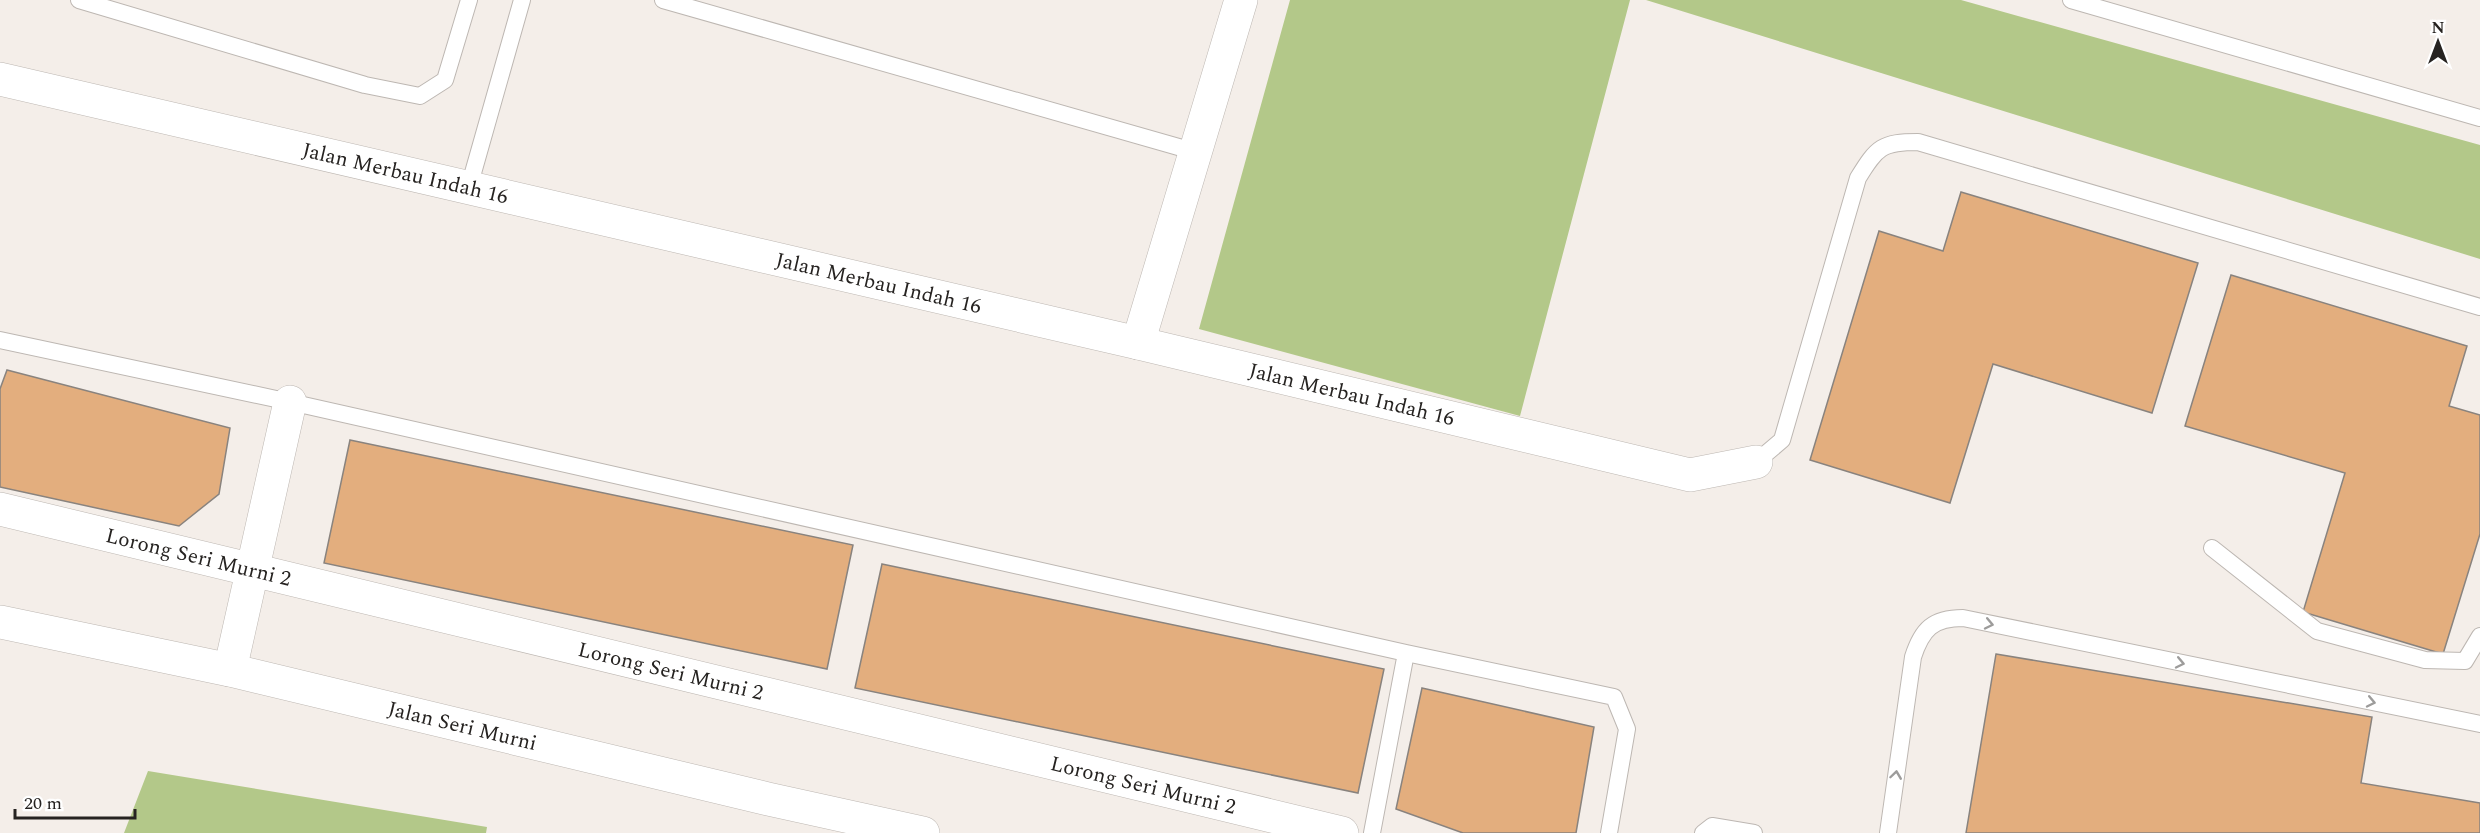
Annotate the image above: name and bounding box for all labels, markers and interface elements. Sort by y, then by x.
north arrow [2408,12,2468,72]
text: N [2431,16,2445,40]
street label: Jalan Merbau Indah 16 [299,135,511,213]
street label: Jalan Merbau Indah 16 [772,244,985,323]
street label: Jalan Merbau Indah 16 [1245,355,1458,435]
street label: Lorong Seri Murni 2 [102,520,294,596]
one-way arrow [1983,616,1993,629]
street label: Lorong Seri Murni 2 [574,634,766,710]
one-way arrow [2174,656,2184,669]
street label: Jalan Seri Murni [384,693,540,760]
one-way arrow [2366,695,2376,708]
street label: Lorong Seri Murni 2 [1047,748,1239,824]
one-way arrow [1890,770,1902,780]
scale bar [15,782,135,820]
text: 20 m [24,790,62,817]

